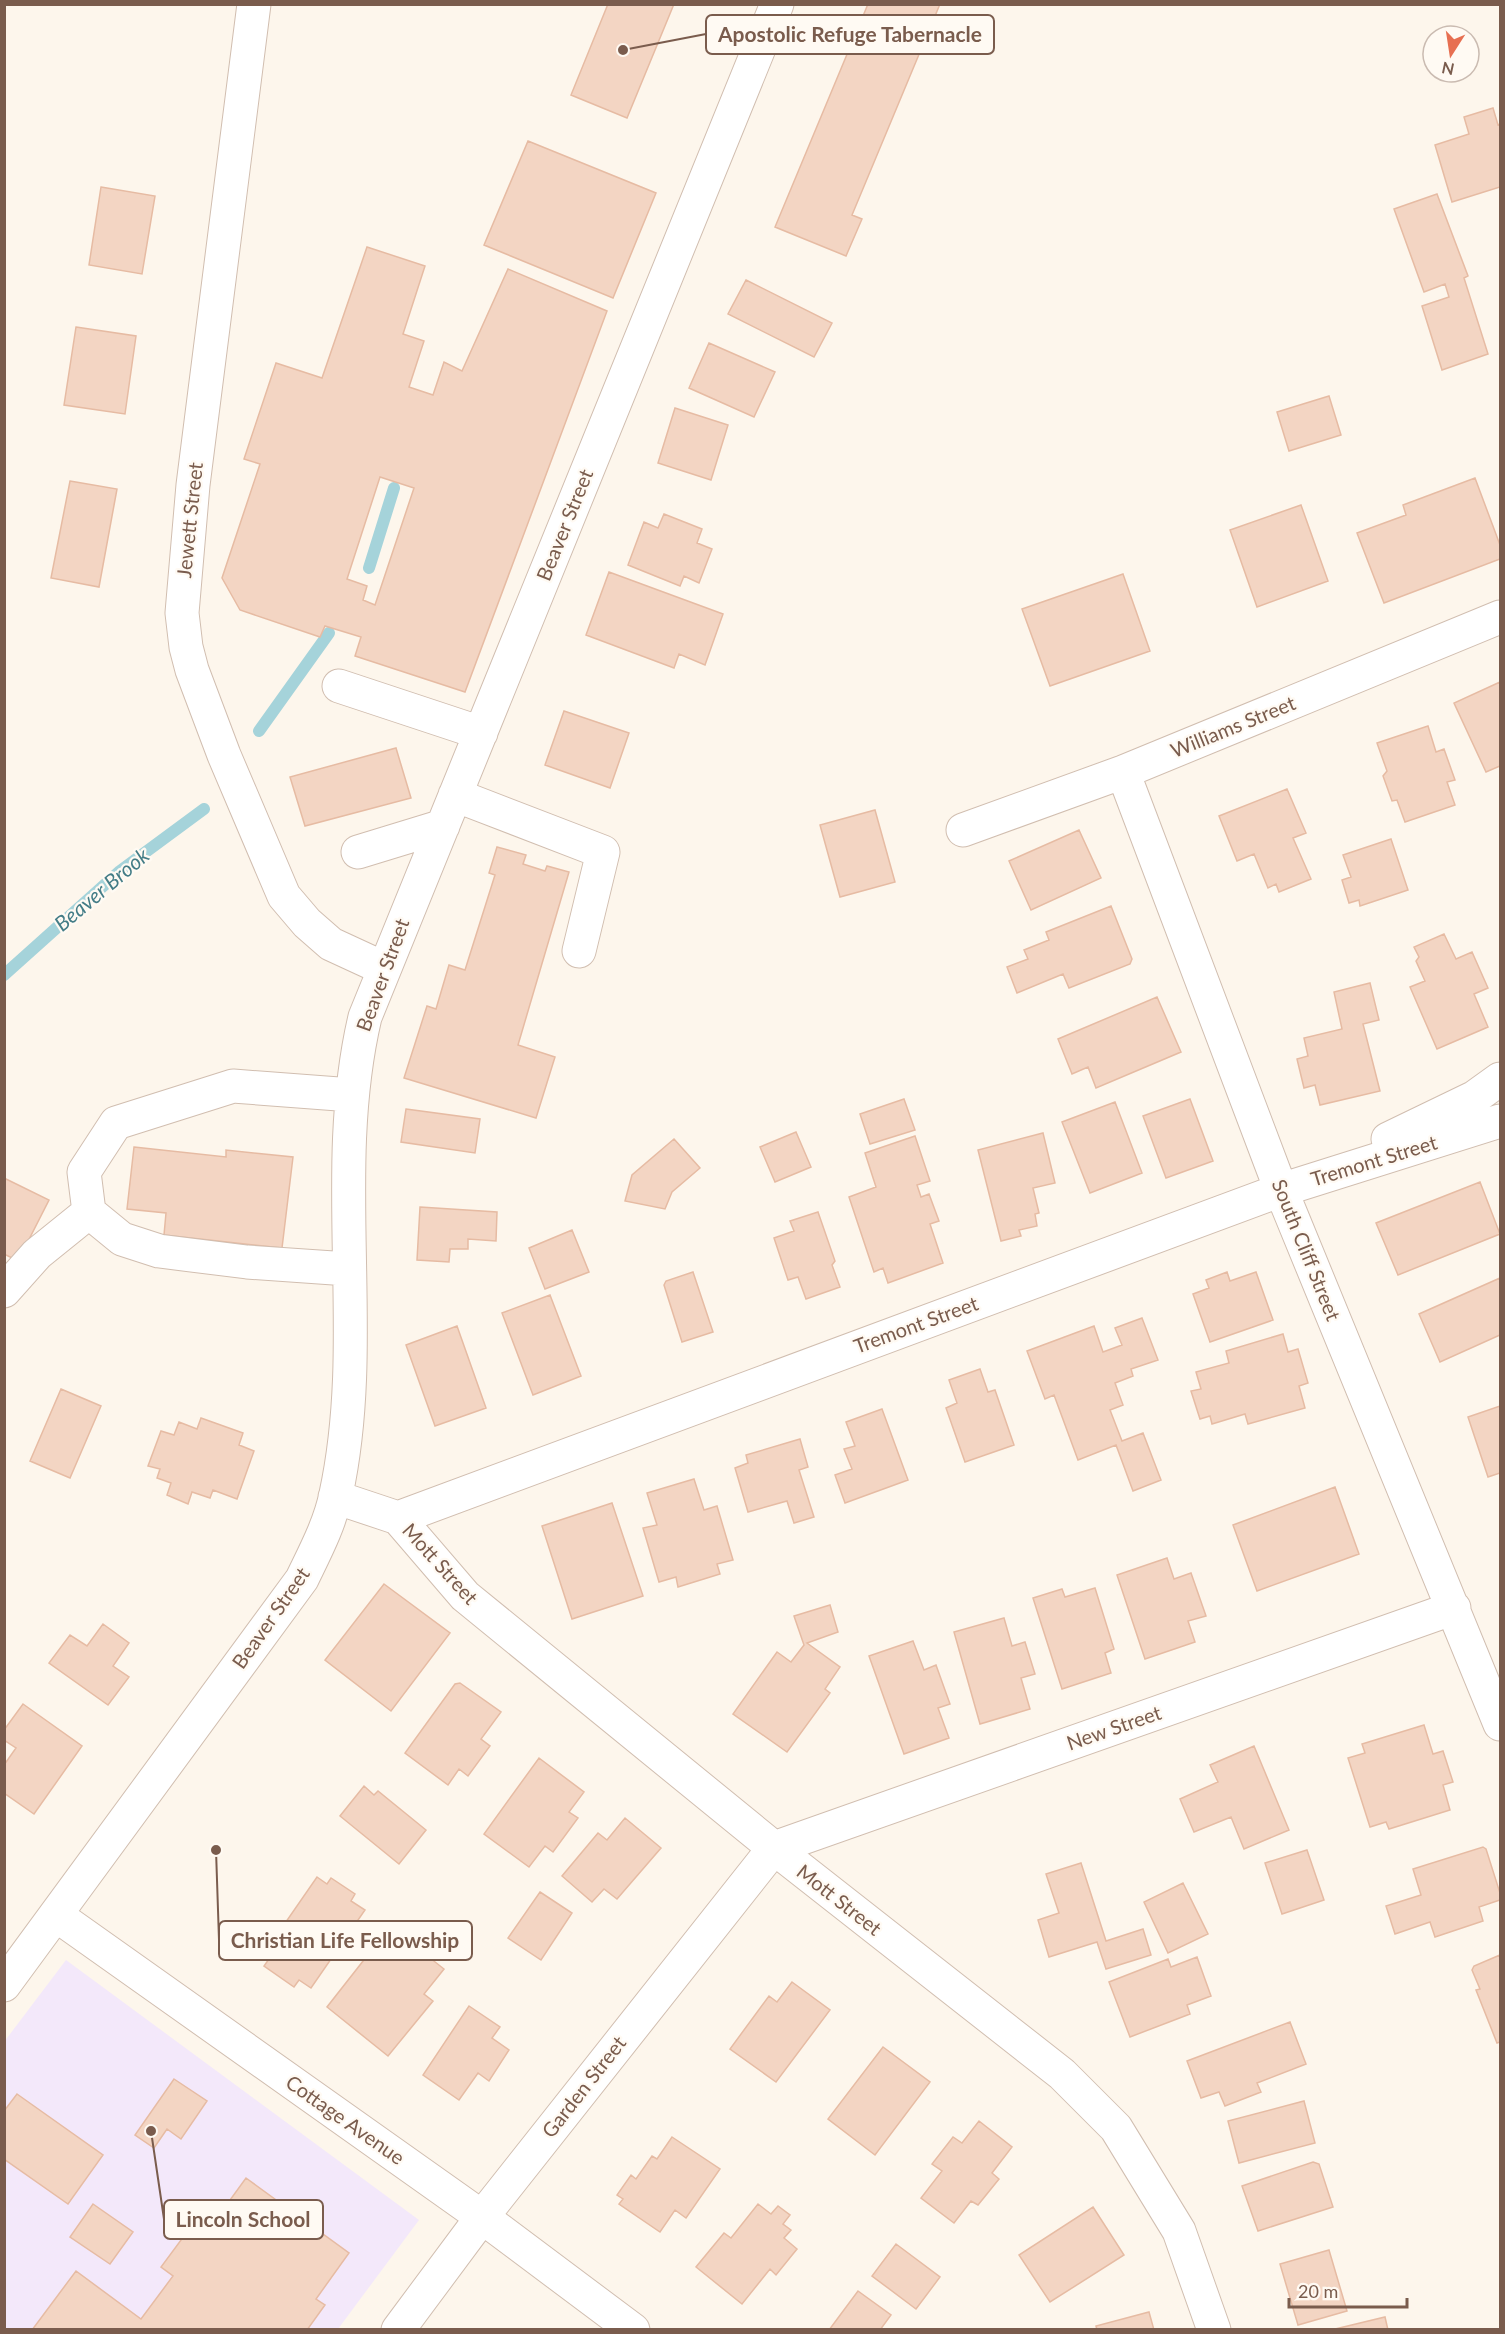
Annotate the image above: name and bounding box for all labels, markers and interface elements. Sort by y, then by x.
callout: Apostolic Refuge Tabernacle [706,15,994,54]
text: Apostolic Refuge Tabernacle [717,21,982,46]
north arrow [1421,24,1481,84]
text: N [1440,59,1456,80]
street label: Jewett Street [171,461,207,579]
street label: Beaver Street [531,465,597,584]
street label: Williams Street [1167,690,1299,762]
water label: Beaver Brook [49,841,154,936]
street label: Beaver Street [351,915,414,1034]
street label: Tremont Street [1308,1129,1440,1191]
street label: South Cliff Street [1268,1175,1346,1324]
street label: Tremont Street [850,1290,981,1358]
street label: Mott Street [398,1518,483,1609]
street label: Beaver Street [226,1562,314,1673]
street label: New Street [1063,1700,1164,1754]
street label: Mott Street [792,1859,887,1940]
callout: Christian Life Fellowship [219,1921,472,1960]
text: Christian Life Fellowship [231,1927,459,1952]
street label: Garden Street [536,2031,630,2142]
street label: Cottage Avenue [282,2069,410,2169]
callout: Lincoln School [164,2200,323,2239]
text: Lincoln School [175,2206,311,2231]
scale bar [1289,2271,1408,2309]
text: 20 m [1298,2280,1338,2302]

